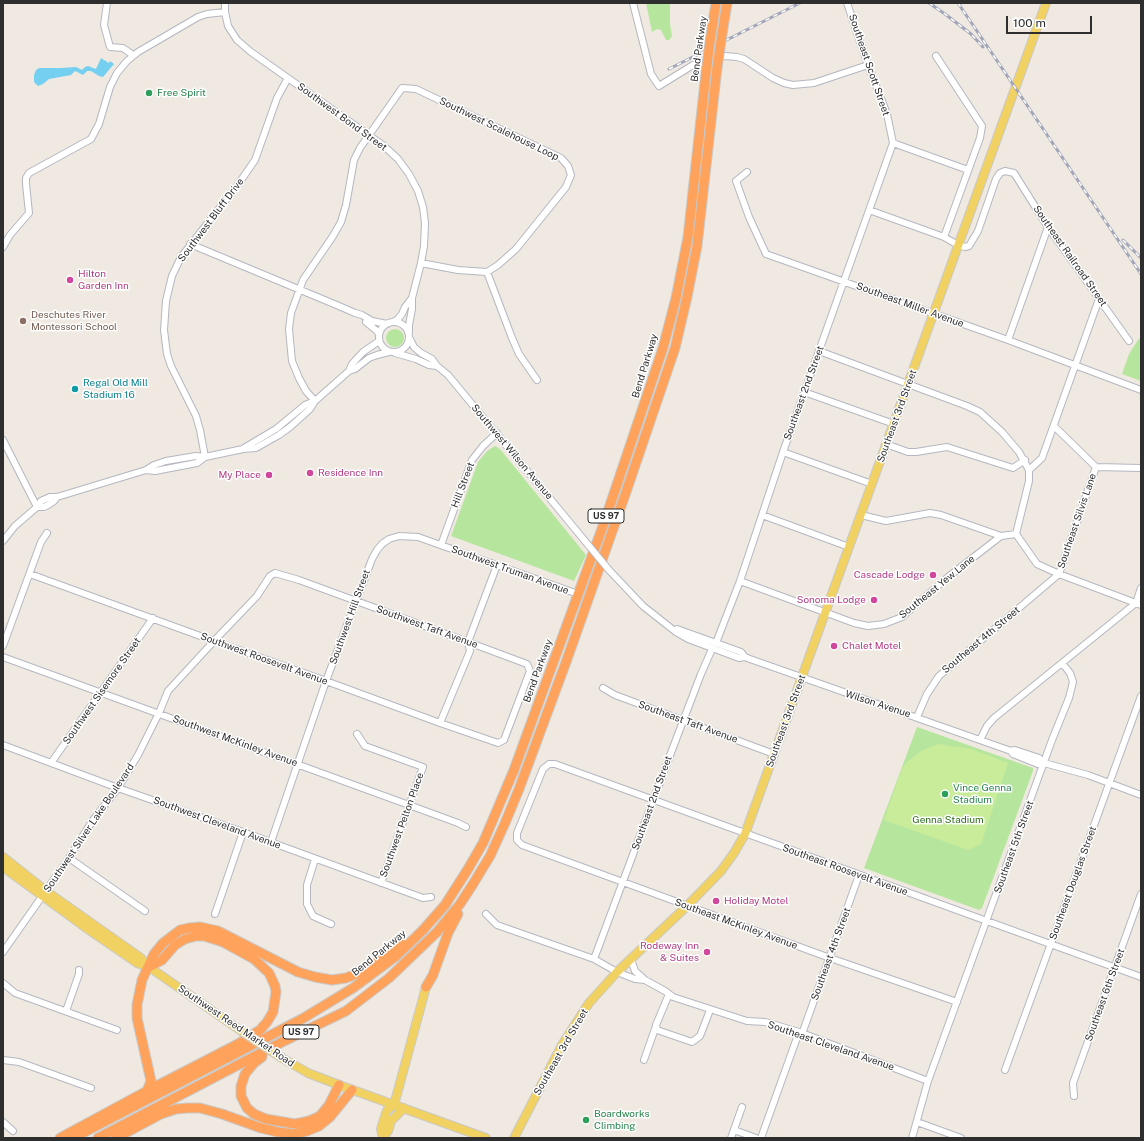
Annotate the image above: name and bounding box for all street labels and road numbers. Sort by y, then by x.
street label: Southeast Scott Street [846,13,892,117]
street label: Bend Parkway [688,15,710,83]
street label: Southwest Bond Street [295,80,389,154]
street label: Southwest Scalehouse Loop [437,95,561,163]
street label: Southwest Bluff Drive [176,176,246,264]
street label: Southeast Railroad Street [1031,203,1109,309]
street label: Southeast Miller Avenue [855,280,965,330]
street label: Bend Parkway [630,332,660,400]
street label: Southeast 2nd Street [781,344,827,442]
street label: Southeast 3rd Street [875,368,919,464]
street label: Southwest Wilson Avenue [469,402,555,502]
street label: Hill Street [449,461,477,509]
street label: Southeast Silvis Lane [1055,472,1099,570]
road number: US 97 [588,509,624,523]
street label: Southwest Truman Avenue [450,543,570,597]
street label: Southeast Yew Lane [897,553,977,621]
street label: Southwest Hill Street [327,568,373,666]
street label: Southwest Taft Avenue [375,603,479,651]
street label: Southeast 4th Street [940,604,1022,676]
street label: Southwest Roosevelt Avenue [199,630,329,688]
street label: Southwest Sisemore Street [61,635,143,747]
street label: Bend Parkway [521,638,555,704]
street label: Southeast 3rd Street [764,673,808,769]
street label: Wilson Avenue [844,688,912,720]
street label: Southeast Taft Avenue [637,698,739,746]
street label: Southwest McKinley Avenue [171,713,299,769]
street label: Southeast 2nd Street [629,754,675,852]
street label: Southwest Silver Lake Boulevard [41,761,137,895]
street label: Southwest Pelton Place [377,771,427,879]
street label: Southwest Cleveland Avenue [151,794,283,852]
street label: Southeast 5th Street [992,799,1036,895]
street label: Southeast Douglas Street [1047,825,1099,941]
street label: Southeast Roosevelt Avenue [781,842,909,898]
street label: Southeast McKinley Avenue [673,896,799,952]
street label: Southeast 4th Street [809,906,853,1002]
street label: Bend Parkway [349,927,409,979]
street label: Southeast 6th Street [1083,947,1127,1043]
street label: Southwest Reed Market Road [176,983,296,1069]
street label: Southeast 3rd Street [531,1007,591,1097]
street label: Southeast Cleveland Avenue [766,1019,896,1073]
road number: US 97 [283,1025,319,1039]

